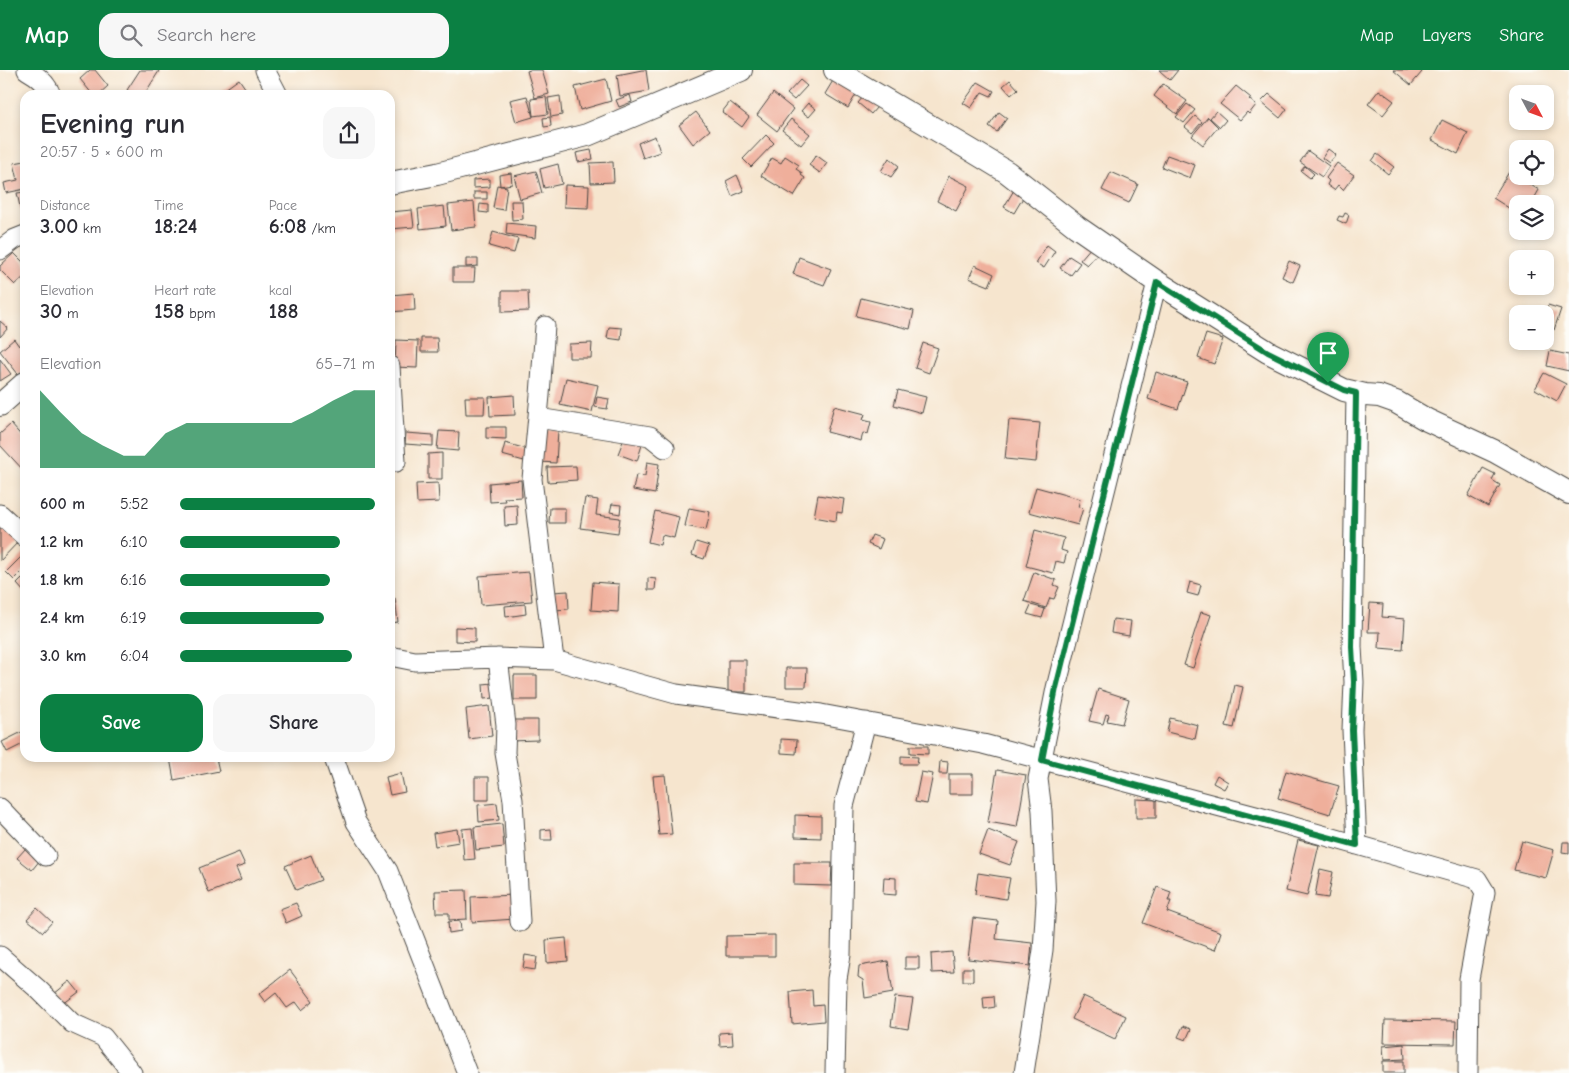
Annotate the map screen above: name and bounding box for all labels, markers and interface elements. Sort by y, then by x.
search box [99,13,449,58]
text: Map [25,21,69,49]
icon: search [117,21,145,49]
text: Search here [157,24,256,46]
text: Map [1360,25,1394,46]
text: Layers [1422,25,1471,46]
text: Share [1499,25,1544,46]
north arrow [1509,85,1554,130]
map controls [1509,85,1554,350]
button: share [323,107,375,159]
text: Evening run [40,108,185,140]
button: locate [1509,140,1554,185]
text: 20:57 · 5 × 600 m [40,143,163,161]
button: layers [1509,195,1554,240]
text: Distance [40,197,90,214]
text: Time [154,197,183,214]
text: Pace [269,197,297,214]
text: 3.00 [40,214,78,238]
text: 18:24 [154,214,197,238]
text: 6:08 [269,214,307,238]
text: km [78,220,101,237]
text: /km [307,220,336,237]
button: + [1509,250,1554,295]
text: Elevation [40,282,94,299]
text: Heart rate [154,282,216,299]
text: kcal [269,282,292,299]
text: 30 [40,299,62,323]
text: 158 [154,299,184,323]
text: 188 [269,299,298,323]
text: m [62,305,79,322]
text: bpm [184,305,216,322]
button: − [1509,305,1554,350]
pin [1307,332,1349,383]
icon: arrive [1314,339,1342,367]
text: Elevation [40,355,101,373]
text: 65–71 m [316,355,375,373]
text: 600 m [40,495,85,513]
text: 5:52 [120,495,149,513]
text: 1.2 km [40,533,83,551]
text: 6:10 [120,533,148,551]
text: 1.8 km [40,571,84,589]
text: 6:16 [120,571,147,589]
text: 2.4 km [40,609,85,627]
text: 6:19 [120,609,146,627]
text: 3.0 km [40,647,86,665]
text: 6:04 [120,647,149,665]
button: Save [40,694,203,752]
button: Share [213,694,375,752]

